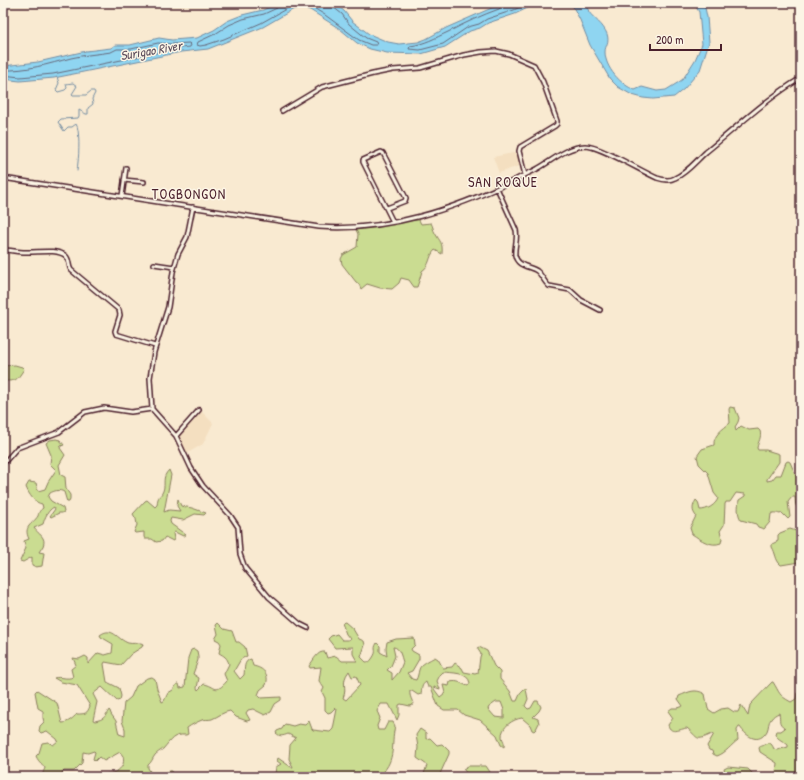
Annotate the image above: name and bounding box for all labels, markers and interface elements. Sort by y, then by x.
scale bar [650,26,721,52]
text: 200 m [656,31,683,48]
water label: Surigao River [119,35,185,65]
district label: SAN ROQUE [468,172,538,191]
district label: TOGBONGON [152,184,226,203]

